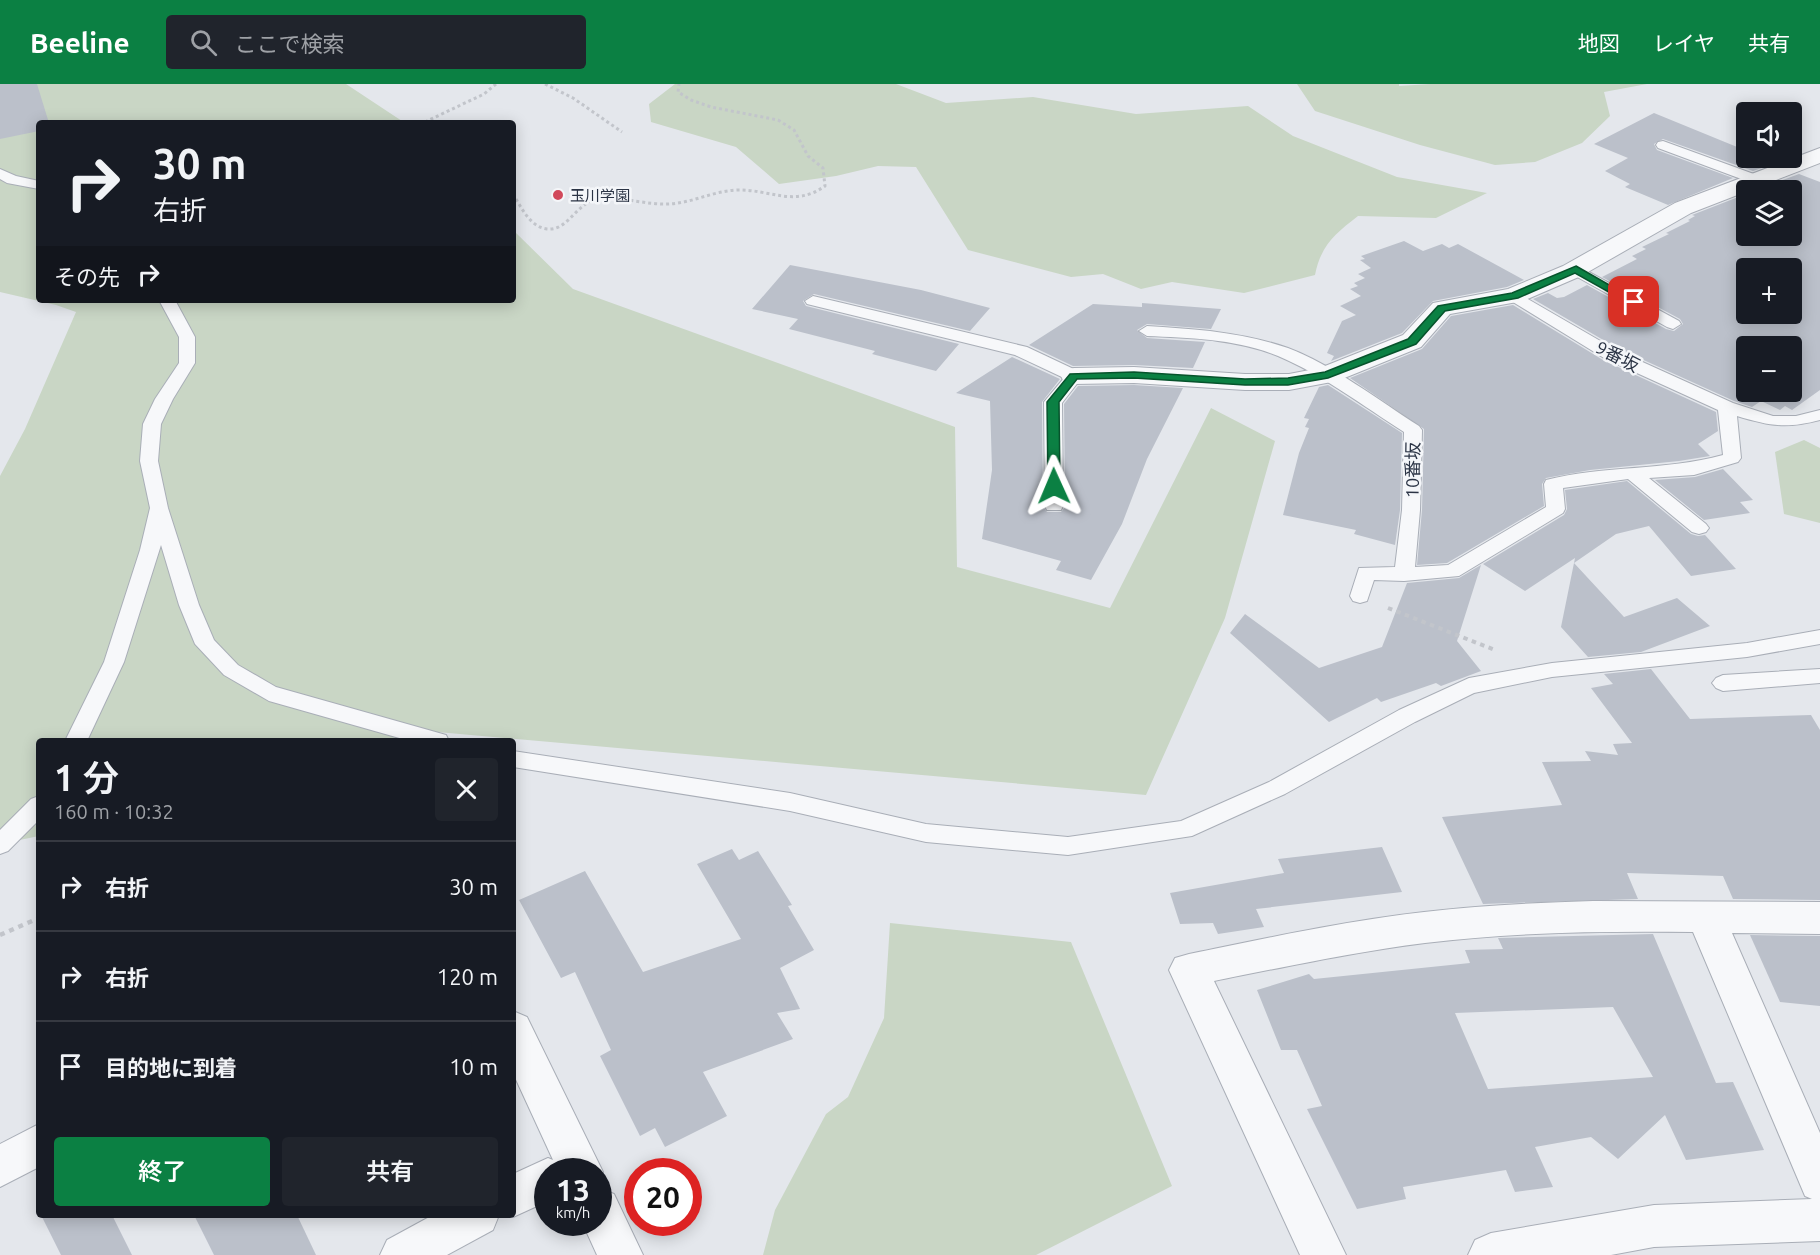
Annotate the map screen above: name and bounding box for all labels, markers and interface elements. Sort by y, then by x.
search box [166,15,586,69]
icon: search [187,26,220,59]
text: Beeline [30,27,130,58]
text: ここで検索 [235,31,345,56]
text: 地図 [1578,31,1620,55]
text: レイヤ [1653,31,1715,55]
text: 共有 [1748,31,1790,55]
map controls [1736,102,1802,402]
button: sound [1736,102,1802,168]
text: 30 m [153,140,247,187]
icon: right [54,144,132,222]
button: layers [1736,180,1802,246]
place label: 玉川学園 [570,187,630,204]
marker: 玉川学園 [551,188,565,202]
text: 右折 [153,195,207,225]
icon: right [132,258,165,291]
button: + [1736,258,1802,324]
text: その先 [54,264,120,289]
pin [1608,276,1659,327]
icon: arrive [1617,285,1650,318]
button: − [1736,336,1802,402]
street label: 9番坂 [1593,337,1643,375]
street label: 10番坂 [1402,442,1422,498]
position arrow [1022,454,1086,518]
text: 1 分 [54,757,119,798]
button: close [435,758,498,821]
text: 160 m · 10:32 [54,800,174,823]
icon: right [54,870,87,903]
text: 30 m [449,874,498,899]
text: 右折 [105,875,149,900]
icon: right [54,960,87,993]
text: 120 m [437,964,498,989]
text: 右折 [105,965,149,990]
icon: arrive [54,1050,87,1083]
text: 10 m [449,1054,498,1079]
text: 目的地に到着 [105,1055,237,1080]
button: 終了 [54,1137,270,1206]
button: 共有 [282,1137,498,1206]
speed limit sign: 20 [624,1158,702,1236]
text: 13 [556,1173,590,1207]
text: km/h [556,1204,590,1221]

